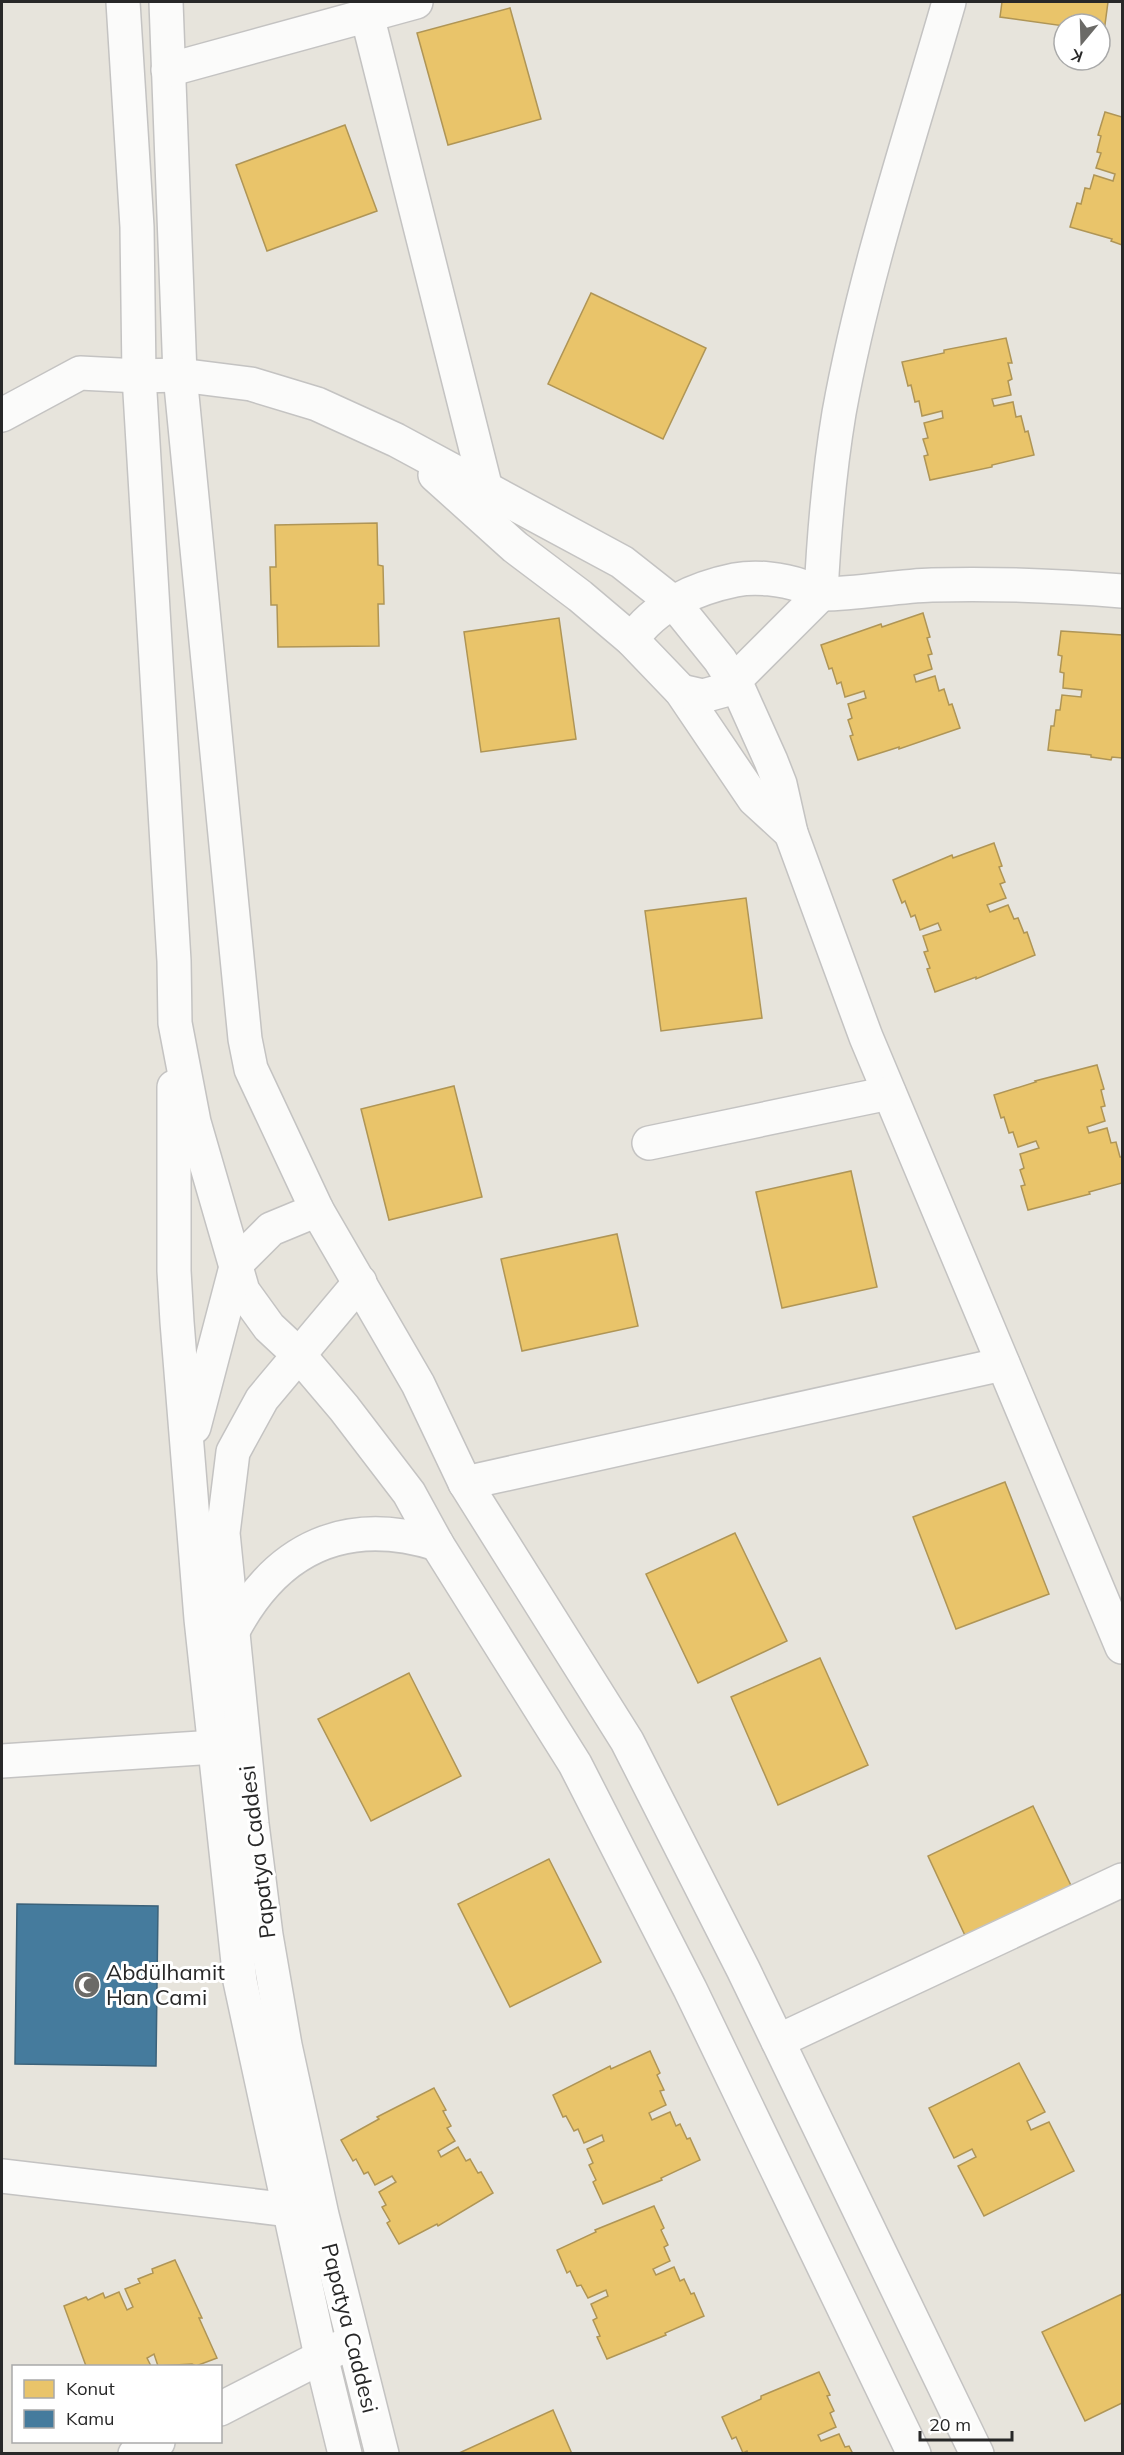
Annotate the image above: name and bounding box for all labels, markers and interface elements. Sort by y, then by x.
north arrow [1052,12,1112,72]
text: K [1068,45,1085,67]
street label: Papatya Caddesi [232,1764,282,1940]
place label: Abdülhamit Han Cami [106,1958,225,2011]
mosque icon: Abdülhamit Han Cami [72,1970,102,2000]
street label: Papatya Caddesi [315,2240,385,2416]
legend [12,2365,222,2443]
text: Konut [66,2377,115,2400]
scale bar [920,2404,1012,2442]
text: Kamu [66,2407,114,2430]
text: 20 m [929,2413,971,2436]

